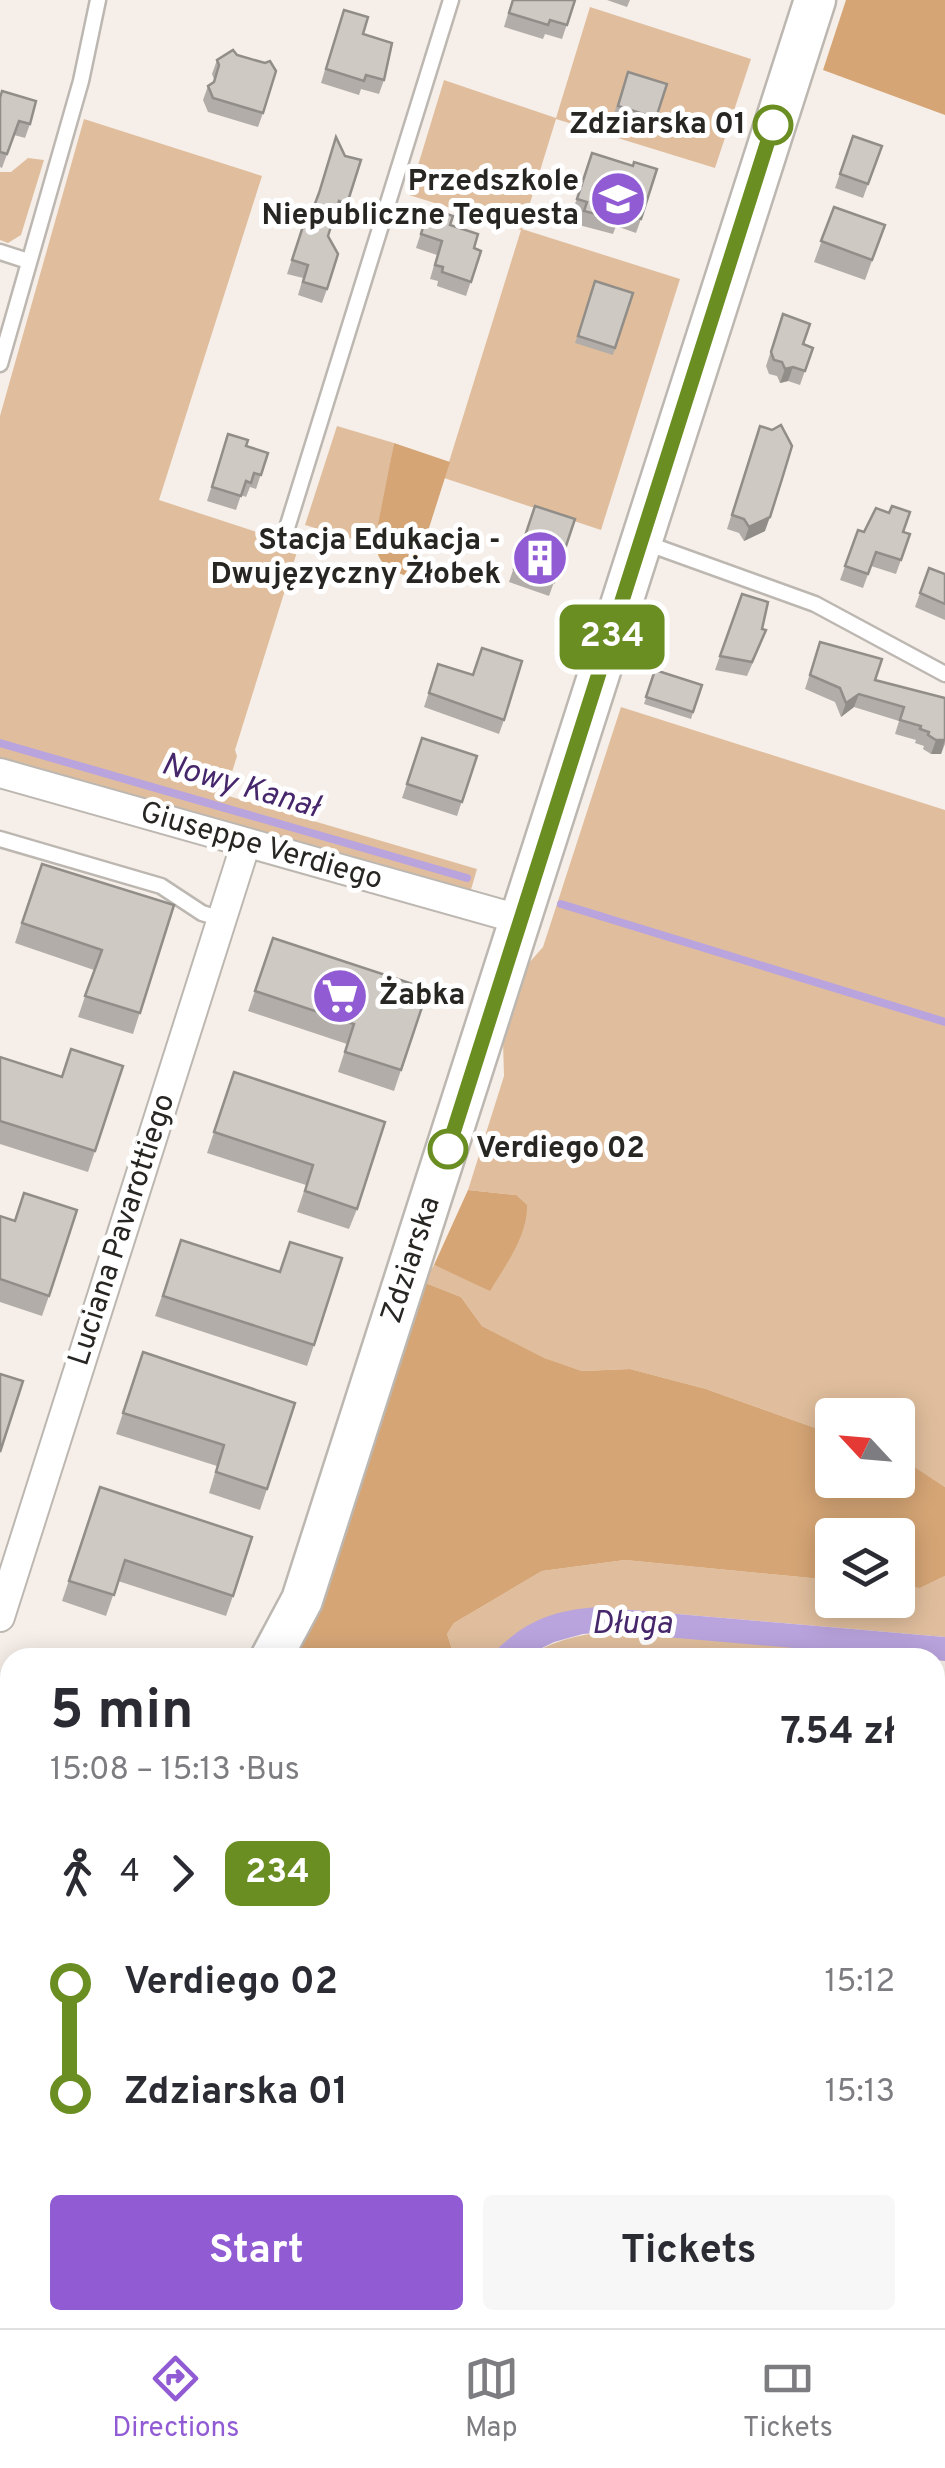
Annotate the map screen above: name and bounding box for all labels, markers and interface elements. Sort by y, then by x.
marker: Zdziarska 01 [754,106,792,144]
place label: Zdziarska 01 [569,107,746,144]
place label: Przedszkole Niepubliczne Tequesta [261,164,579,235]
school or university icon: Przedszkole Niepubliczne Tequesta [588,169,648,229]
place label: Stacja Edukacja - Dwujęzyczny Żłobek [211,523,501,594]
building icon: Stacja Edukacja - Dwujęzyczny Żłobek [510,528,570,588]
line badge: 234 [554,604,670,670]
text: 234 [580,615,644,659]
water label: Nowy Kanał [157,745,325,829]
street label: Giuseppe Verdiego [136,795,386,899]
supermarket icon: Żabka [310,966,370,1026]
place label: Żabka [379,976,465,1015]
street label: Luciana Pavarottiego [62,1089,184,1371]
marker: Verdiego 02 [429,1130,467,1168]
place label: Verdiego 02 [476,1131,645,1168]
street label: Zdziarska [374,1192,450,1328]
north arrow [815,1398,915,1498]
map controls [815,1398,915,1618]
button: layers [815,1518,915,1618]
water label: Długa [592,1605,673,1645]
text: 5 min [50,1678,194,1748]
text: 7.54 zł [781,1709,895,1758]
text: 15:08 – 15:13 · Bus [50,1751,300,1791]
icon: walk [50,1846,105,1901]
icon: forward [155,1846,210,1901]
text: 234 [245,1851,310,1895]
text: 4 [120,1853,140,1893]
text: Verdiego 02 [124,1959,338,2008]
text: 15:12 [824,1963,895,2003]
text: Zdziarska 01 [124,2069,348,2118]
text: 15:13 [825,2073,895,2113]
button: Start [50,2195,463,2310]
button: Tickets [483,2195,895,2310]
tab: Directions [112,2351,239,2447]
tab: Map [464,2351,519,2447]
tab: Tickets [743,2351,833,2447]

